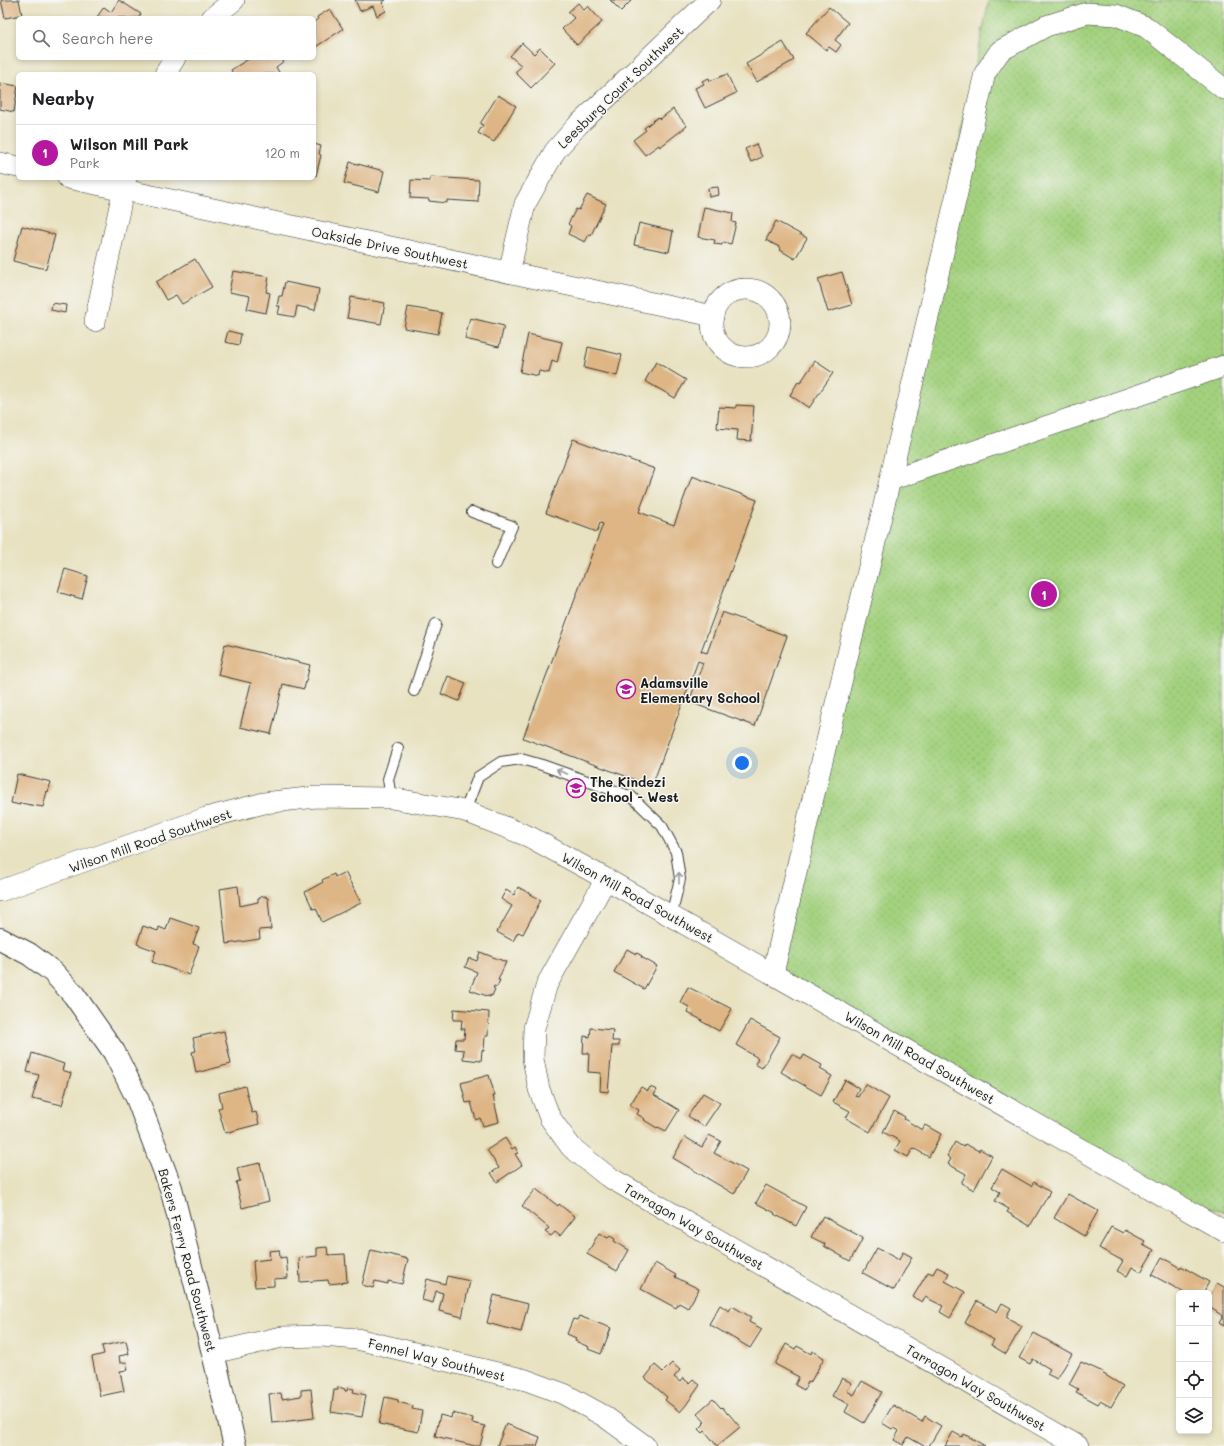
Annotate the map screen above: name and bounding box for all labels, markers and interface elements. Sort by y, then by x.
search box [16,16,316,60]
street label: Leesburg Court Southwest [553,22,687,152]
icon: search [30,27,52,49]
text: Search here [62,28,153,48]
text: Nearby [32,87,94,109]
text: Wilson Mill Park [70,134,189,154]
text: 1 [42,144,48,161]
text: 120 m [264,144,300,161]
text: Park [70,154,99,171]
street label: Oakside Drive Southwest [310,222,470,272]
pin: 1 [1031,579,1057,609]
place label: Adamsville Elementary School [640,674,760,707]
school or university icon: Adamsville Elementary School [615,678,637,700]
your location [732,753,752,773]
one-way arrow [556,767,568,775]
place label: The Kindezi School - West [590,773,679,805]
school or university icon: The Kindezi School - West [565,777,587,799]
street label: Wilson Mill Road Southwest [66,804,234,876]
street label: Wilson Mill Road Southwest [559,848,717,946]
one-way arrow [675,872,683,885]
street label: Wilson Mill Road Southwest [842,1007,999,1107]
street label: Bakers Ferry Road Southwest [155,1166,221,1354]
street label: Tarragon Way Southwest [621,1179,767,1273]
map controls [1176,1290,1212,1434]
button: + [1176,1290,1212,1326]
button: − [1176,1326,1212,1362]
street label: Fennel Way Southwest [367,1334,508,1384]
street label: Tarragon Way Southwest [903,1340,1049,1434]
button: locate [1176,1362,1212,1398]
button: layers [1176,1398,1212,1434]

